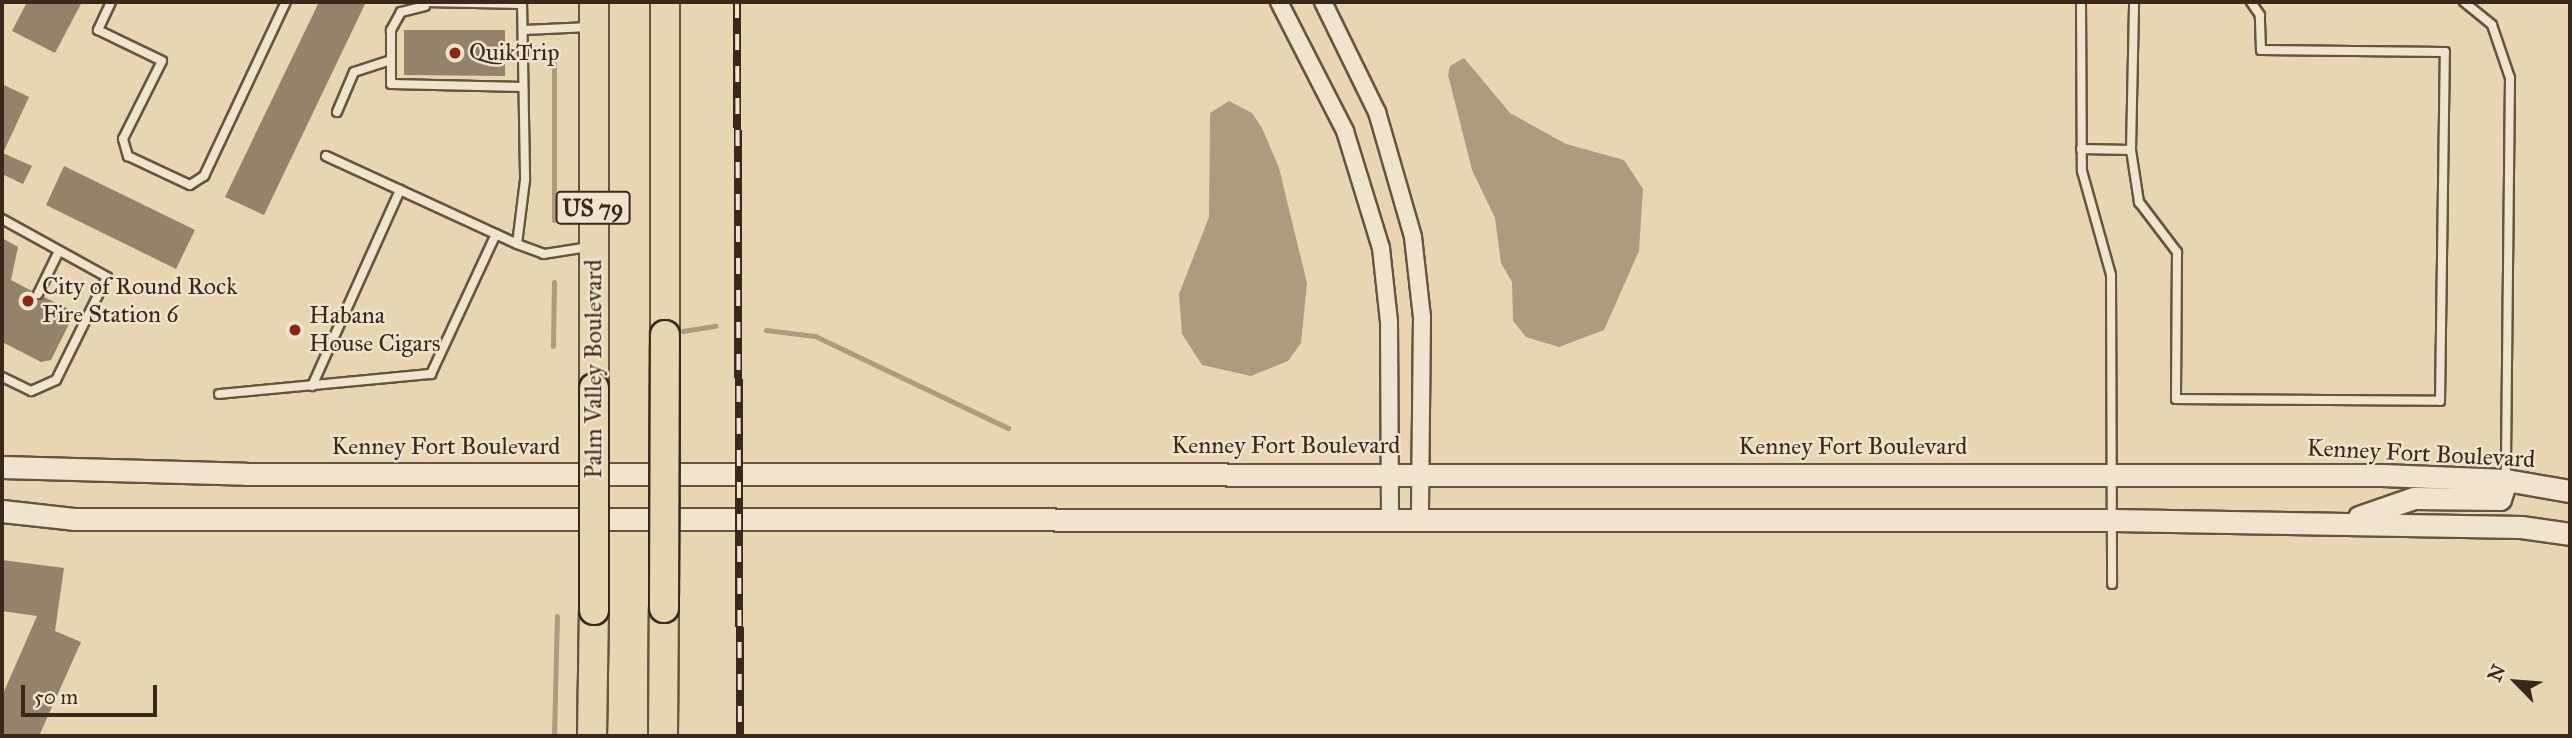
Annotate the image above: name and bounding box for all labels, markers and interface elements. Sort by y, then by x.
place label: QuikTrip [469,39,559,67]
marker: QuikTrip [447,45,463,61]
road number: US 79 [554,188,632,228]
street label: Palm Valley Boulevard [580,259,608,479]
place label: City of Round Rock Fire Station 6 [42,273,237,329]
marker: City of Round Rock Fire Station 6 [20,293,36,309]
place label: Habana House Cigars [309,302,440,358]
marker: Habana House Cigars [287,322,303,338]
street label: Kenney Fort Boulevard [1172,432,1400,460]
street label: Kenney Fort Boulevard [332,433,560,461]
street label: Kenney Fort Boulevard [1739,433,1967,461]
street label: Kenney Fort Boulevard [2306,434,2536,474]
north arrow [2481,647,2551,717]
text: N [2483,661,2510,685]
scale bar [24,672,161,716]
text: 50 m [34,684,78,710]

